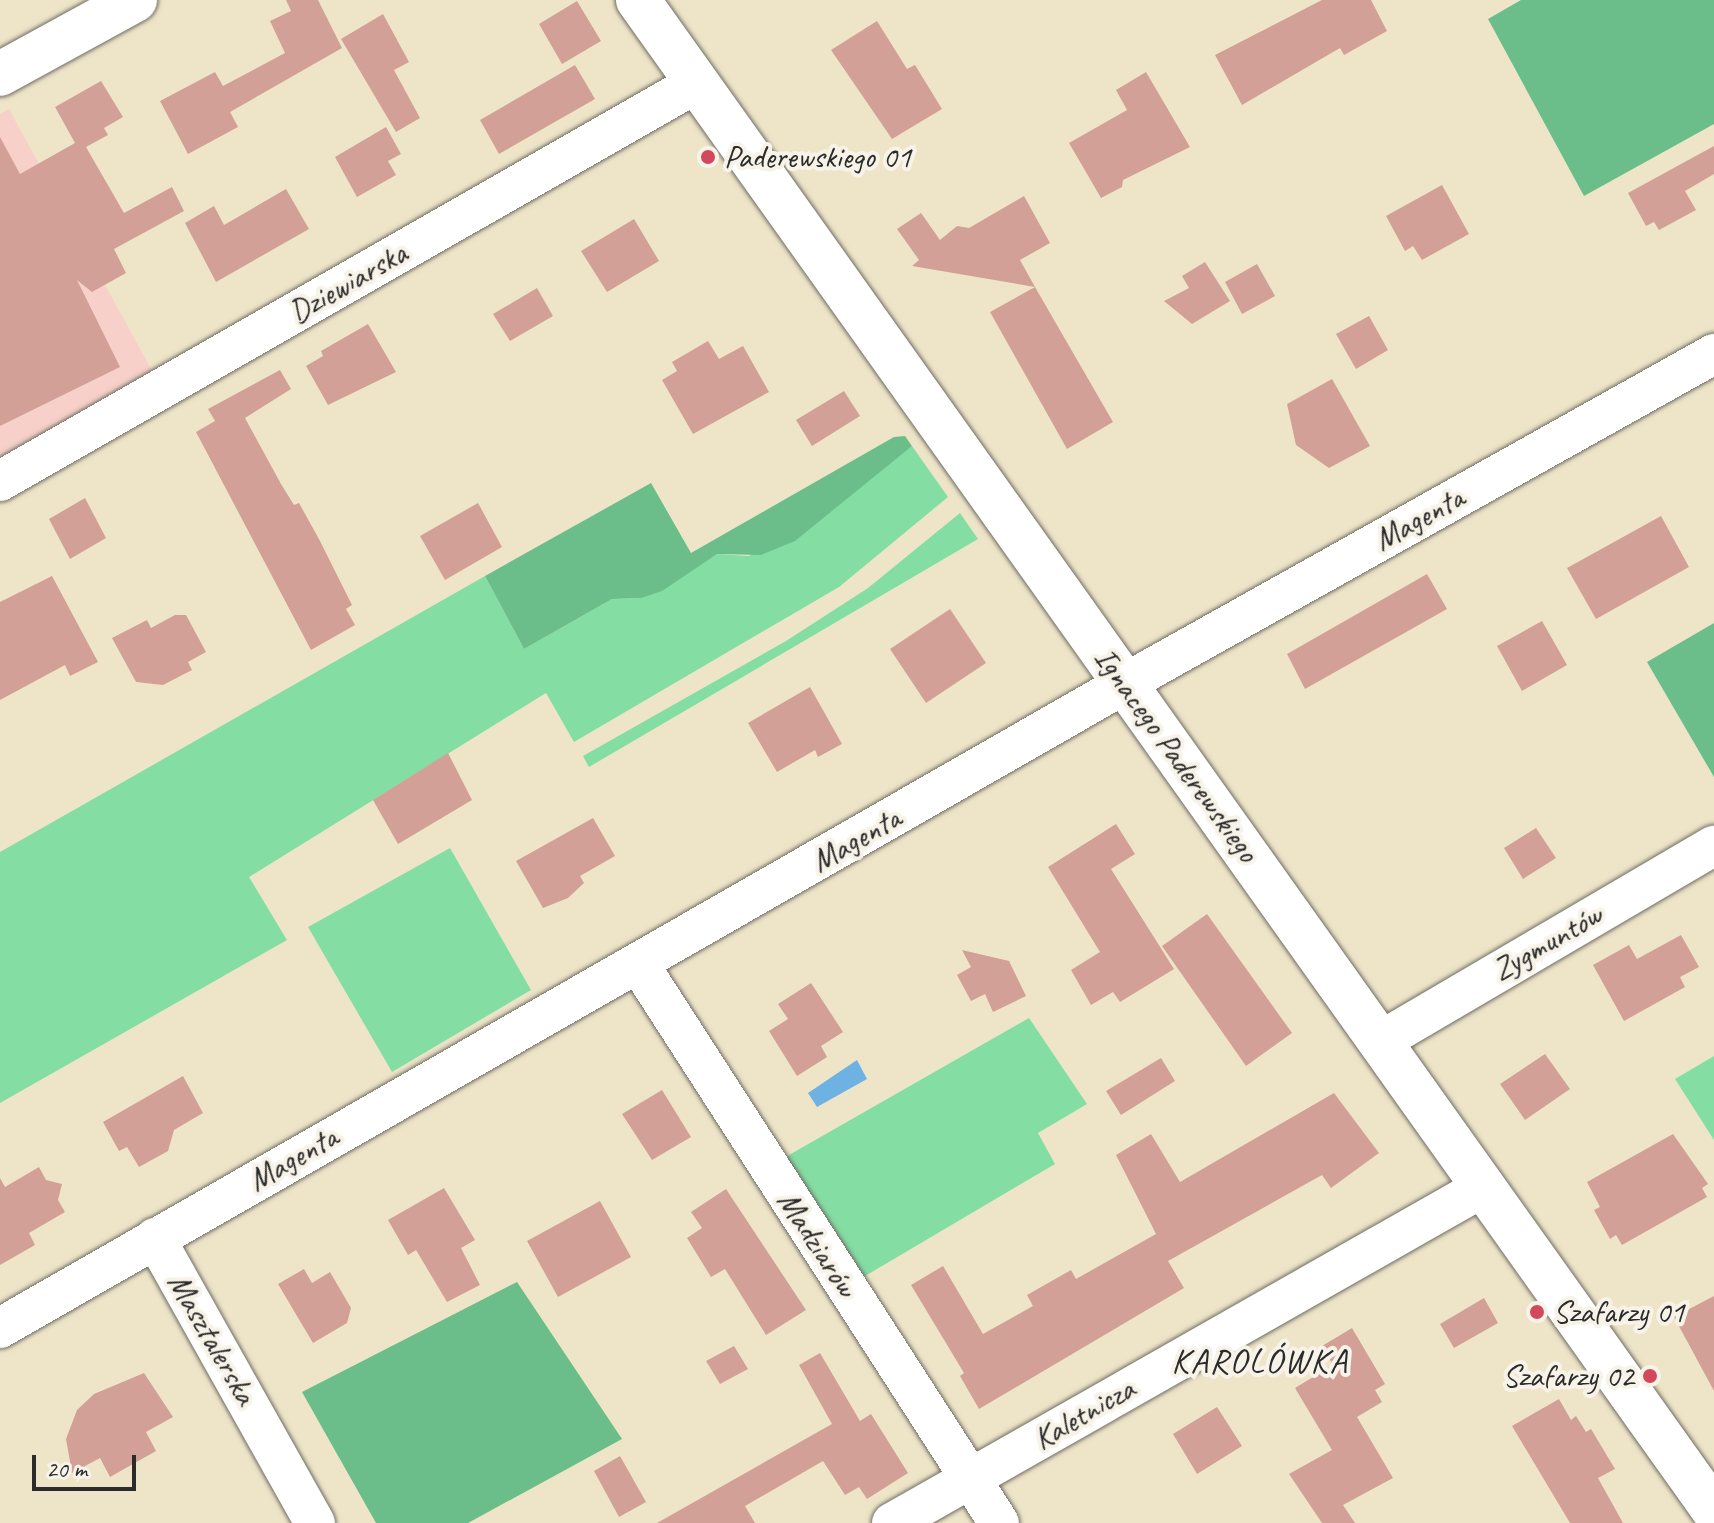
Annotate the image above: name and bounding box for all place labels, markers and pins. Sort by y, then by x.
place label: Paderewskiego 01 [724,138,911,176]
marker: Paderewskiego 01 [699,148,717,166]
place label: Szafarzy 01 [1553,1293,1684,1331]
marker: Szafarzy 01 [1528,1303,1546,1321]
place label: Szafarzy 02 [1503,1357,1634,1395]
marker: Szafarzy 02 [1641,1367,1659,1385]

